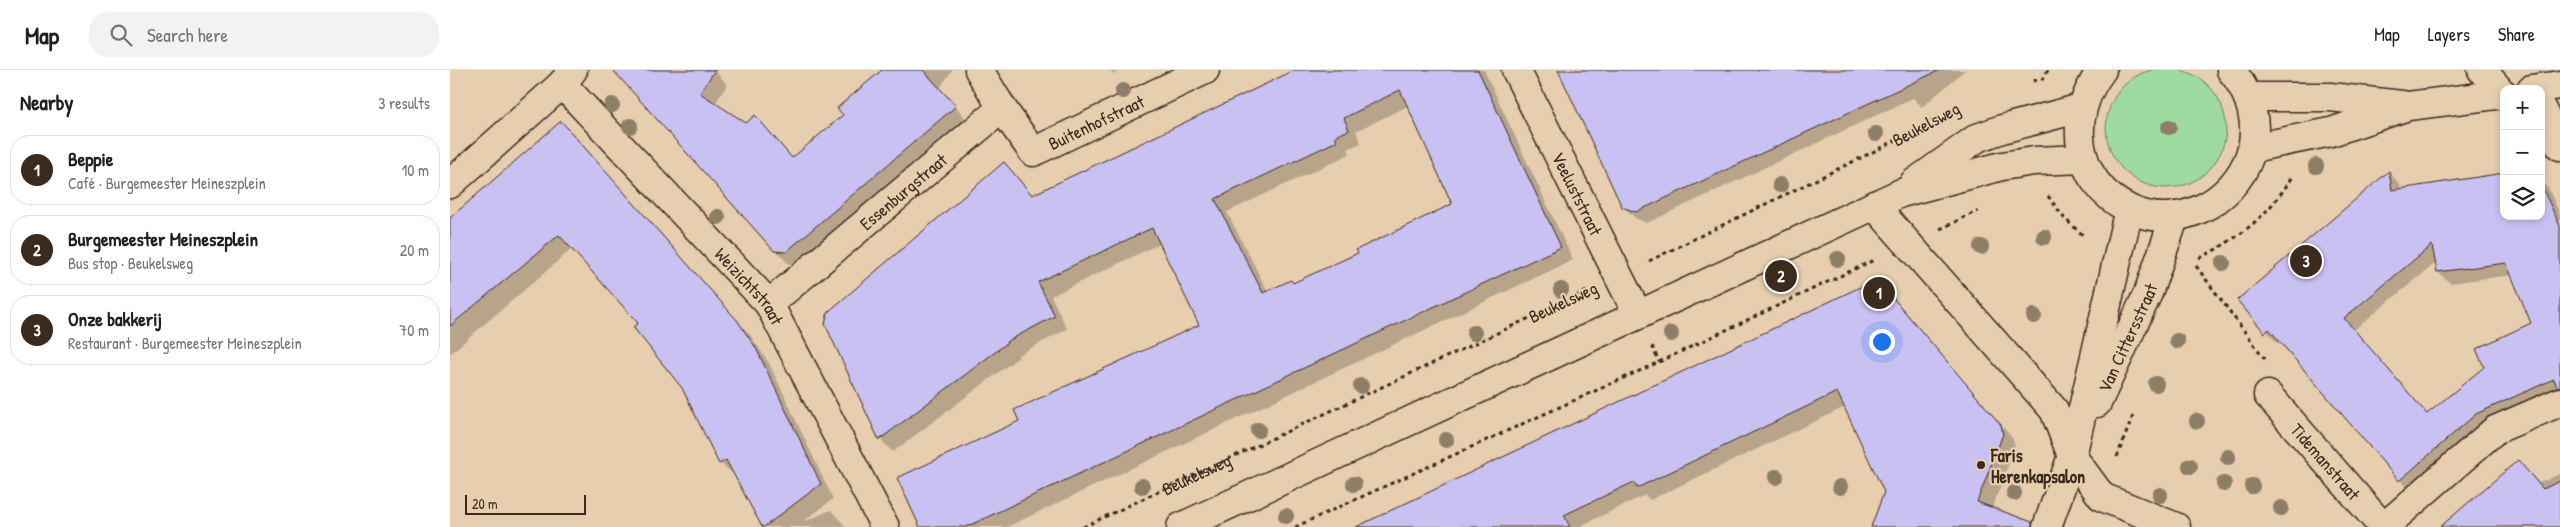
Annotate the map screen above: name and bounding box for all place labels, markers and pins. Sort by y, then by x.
pin: 3 [2290,242,2322,280]
pin: 2 [1765,257,1797,295]
pin: 1 [1863,274,1895,312]
place label: Faris Herenkapsalon [1990,443,2085,490]
marker: Faris Herenkapsalon [1975,459,1987,471]

